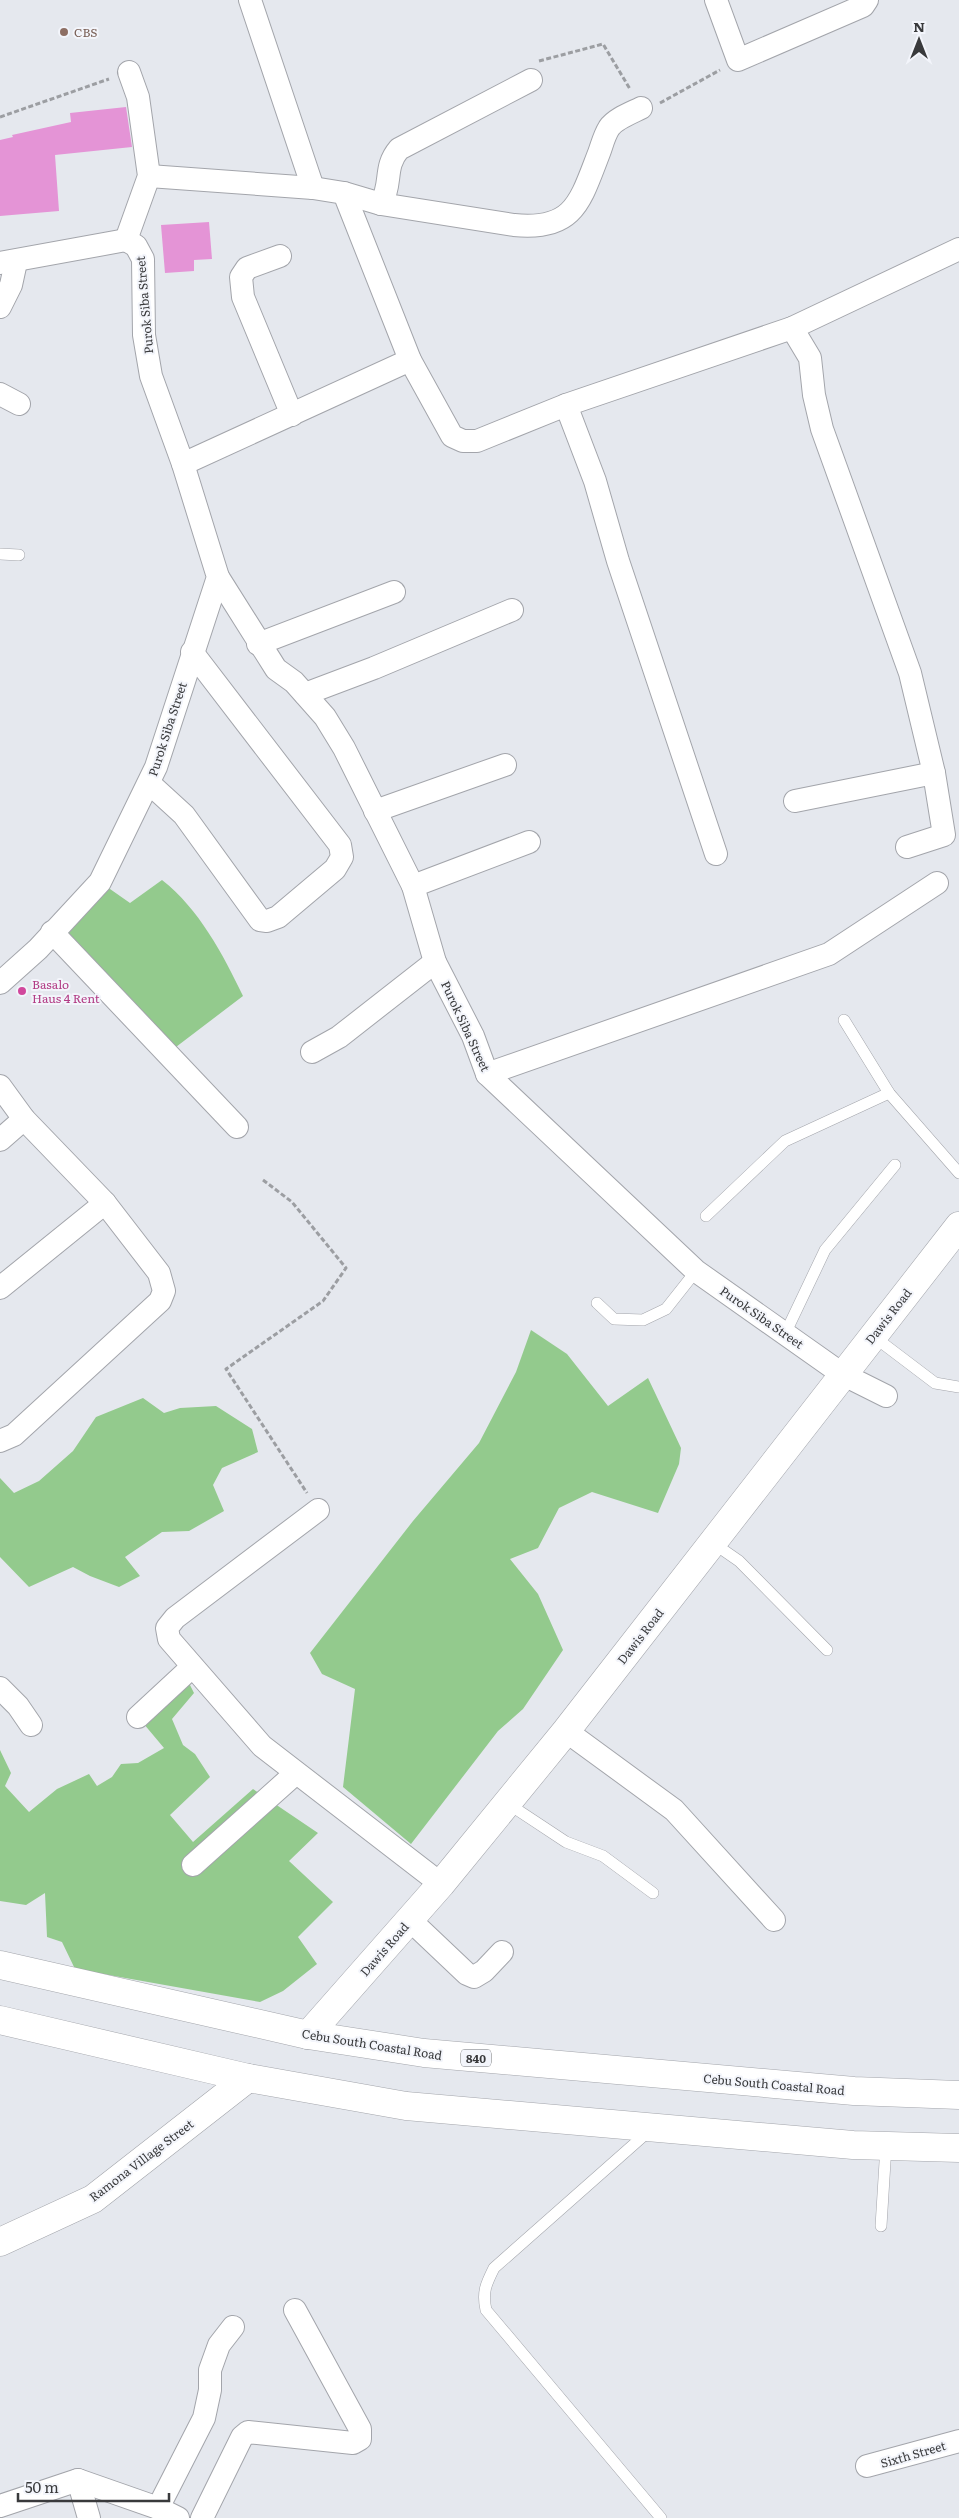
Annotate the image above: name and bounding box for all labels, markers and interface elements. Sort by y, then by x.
north arrow [894,15,944,65]
text: N [913,16,925,36]
place label: CBS [74,23,97,41]
marker: CBS [58,26,70,38]
street label: Purok Siba Street [131,255,157,355]
street label: Purok Siba Street [143,679,191,779]
place label: Basalo Haus 4 Rent [32,975,100,1007]
street label: Purok Siba Street [437,978,495,1075]
marker: Basalo Haus 4 Rent [16,985,28,997]
street label: Purok Siba Street [717,1281,808,1353]
street label: Dawis Road [860,1284,916,1348]
street label: Dawis Road [612,1604,668,1668]
street label: Dawis Road [355,1918,413,1980]
street label: Cebu South Coastal Road [301,2024,444,2064]
road number: 840 [461,2050,491,2066]
street label: Cebu South Coastal Road [703,2069,846,2099]
street label: Ramona Village Street [85,2115,197,2205]
street label: Sixth Street [878,2436,948,2472]
scale bar [18,2470,169,2502]
text: 50 m [25,2475,59,2498]

